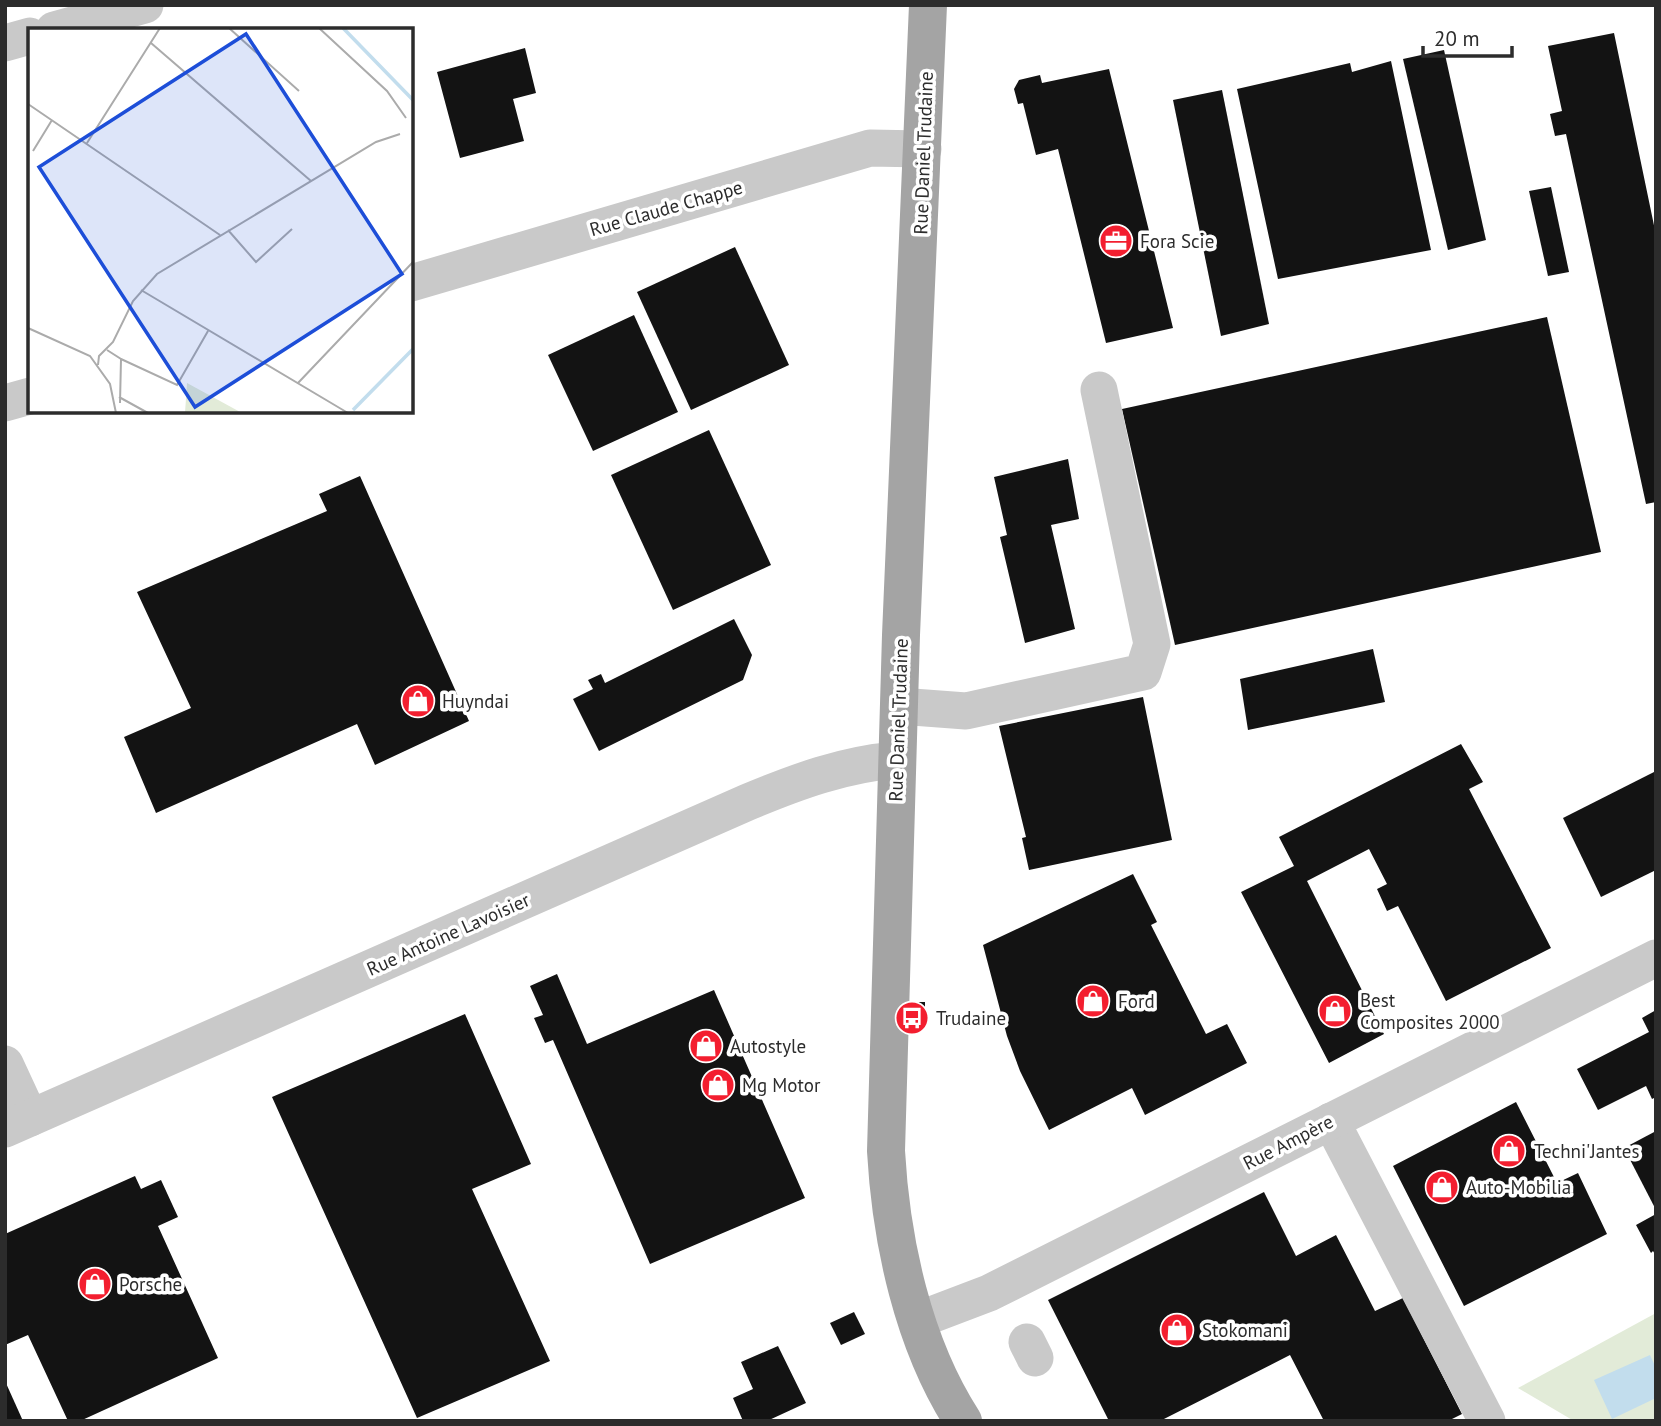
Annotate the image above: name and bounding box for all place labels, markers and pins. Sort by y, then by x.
office icon: Fora Scie [1097,222,1135,260]
place label: Fora Scie [1140,229,1214,253]
shop icon: Huyndai [399,682,437,720]
place label: Huyndai [442,689,509,713]
shop icon: Ford [1074,982,1112,1020]
place label: Best Composites 2000 [1360,988,1500,1034]
place label: Ford [1118,989,1155,1013]
shop icon: Best Composites 2000 [1316,992,1354,1030]
bus stop icon: Trudaine [893,999,931,1037]
place label: Trudaine [936,1006,1006,1030]
shop icon: Autostyle [687,1027,725,1065]
place label: Autostyle [730,1034,806,1058]
shop icon: Mg Motor [699,1066,737,1104]
place label: Mg Motor [742,1073,821,1097]
shop icon: Techni'Jantes [1490,1132,1528,1170]
place label: Techni'Jantes [1534,1139,1639,1163]
shop icon: Auto-Mobilia [1423,1168,1461,1206]
place label: Auto-Mobilia [1466,1175,1571,1199]
shop icon: Porsche [76,1265,114,1303]
place label: Porsche [119,1272,182,1296]
shop icon: Stokomani [1158,1311,1196,1349]
place label: Stokomani [1202,1318,1288,1342]

